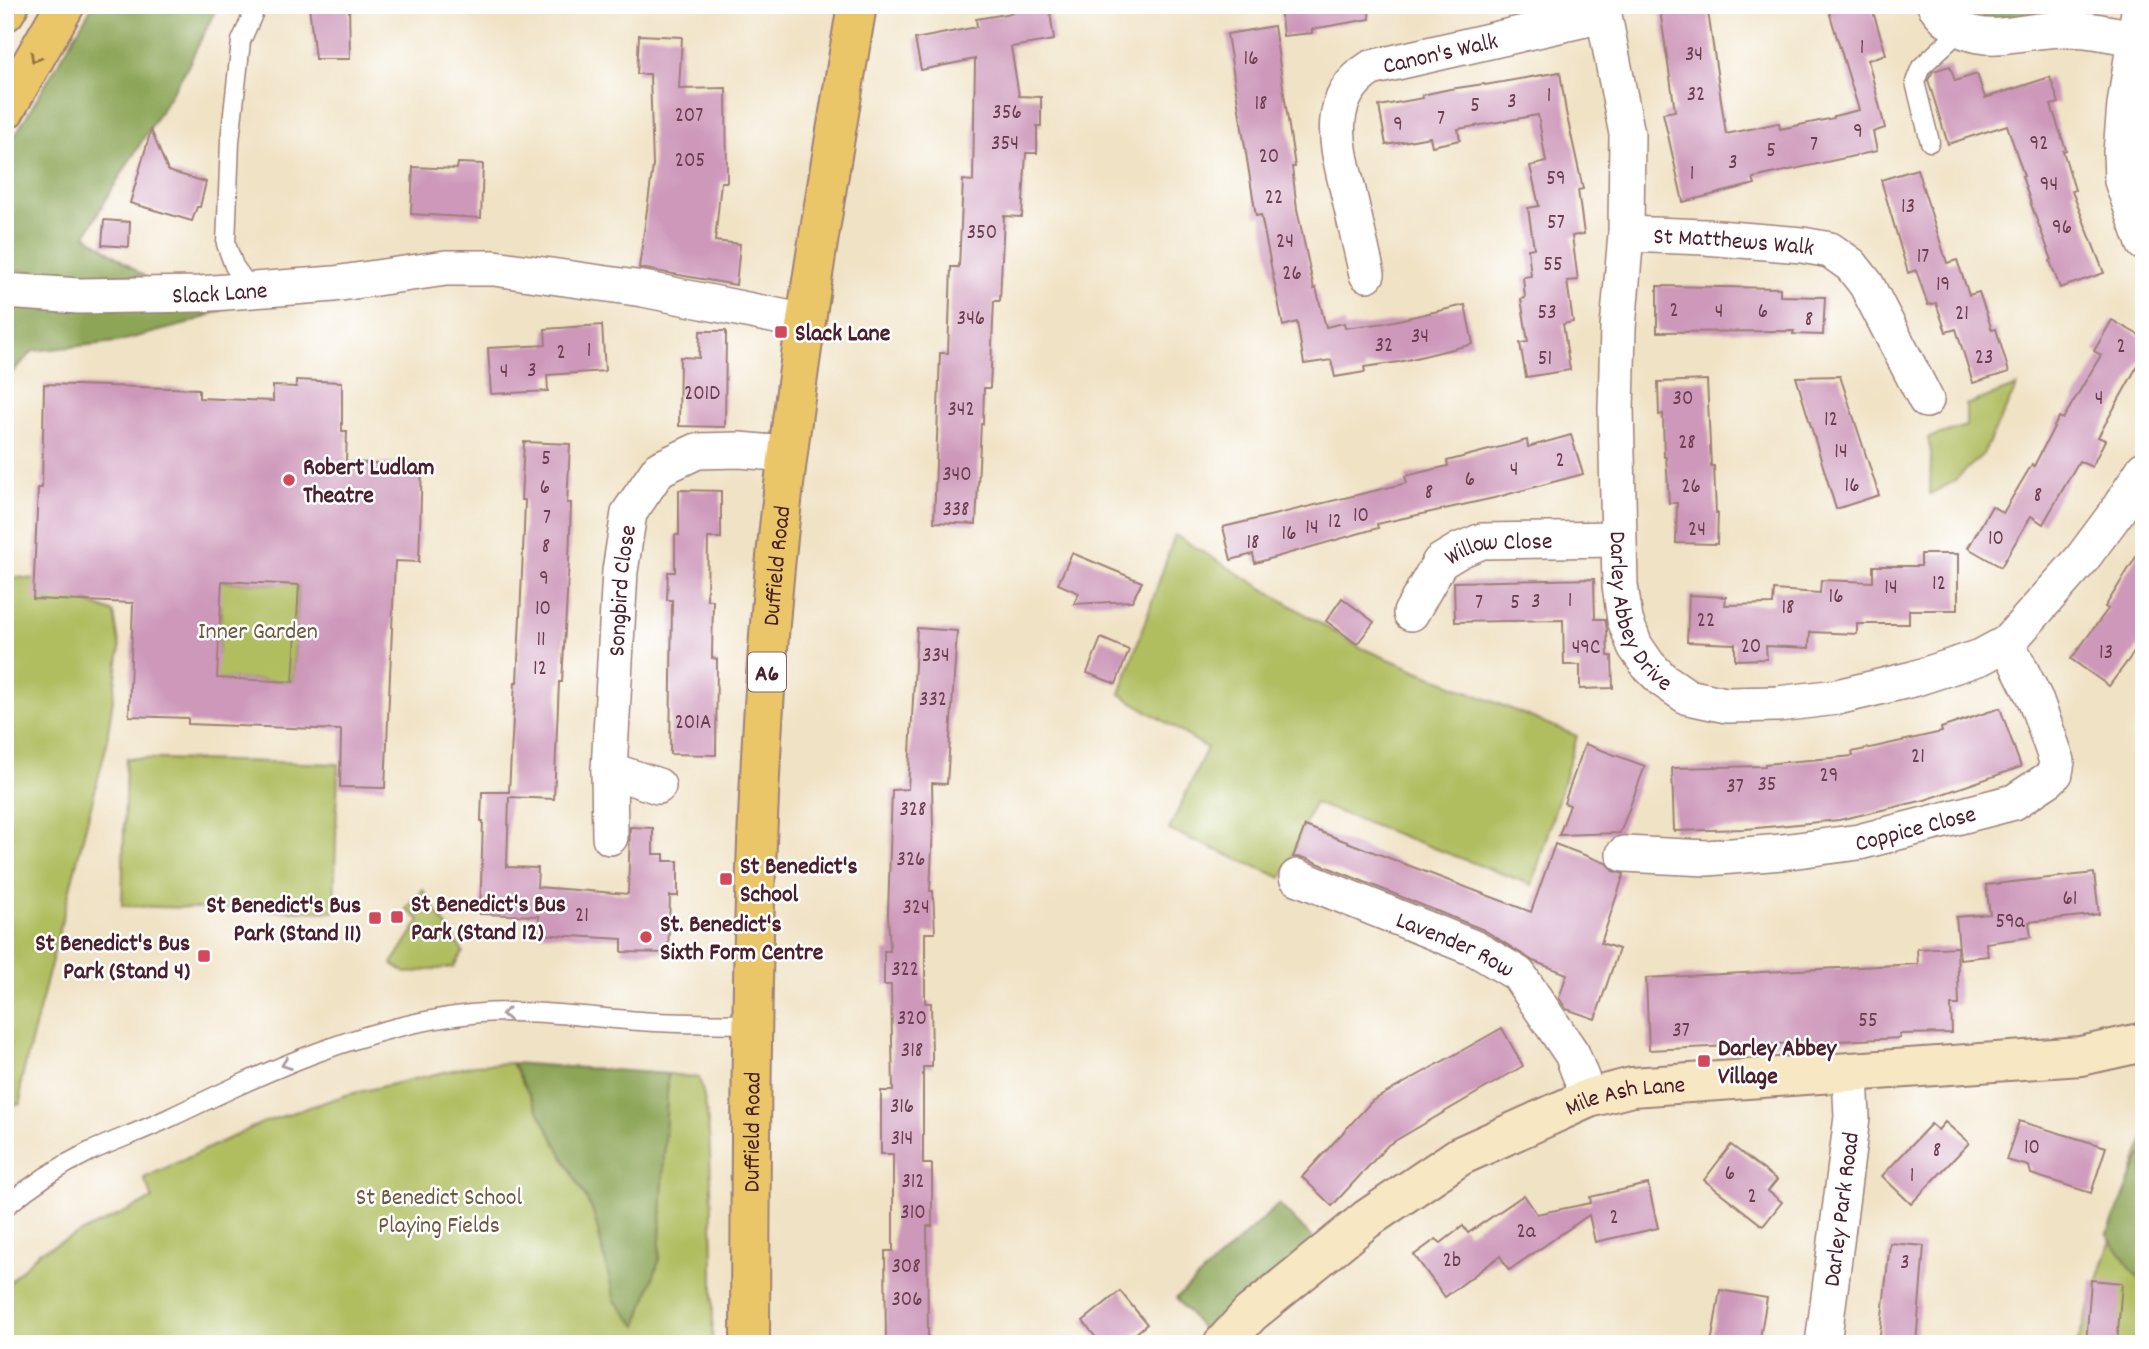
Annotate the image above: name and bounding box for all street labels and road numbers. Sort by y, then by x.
street label: Canon's Walk [1380,26,1501,85]
street label: St Matthews Walk [1653,221,1817,267]
street label: Slack Lane [172,275,269,314]
street label: Duffield Road [756,504,801,627]
street label: Songbird Close [601,523,647,657]
street label: Willow Close [1439,526,1553,575]
street label: Darley Abbey Drive [1599,531,1678,701]
road number: A6 [748,652,786,692]
street label: Coppice Close [1852,798,1980,862]
street label: Lavender Row [1390,905,1520,988]
street label: Mile Ash Lane [1560,1069,1686,1127]
street label: Duffield Road [737,1071,772,1192]
street label: Darley Park Road [1816,1130,1870,1289]

